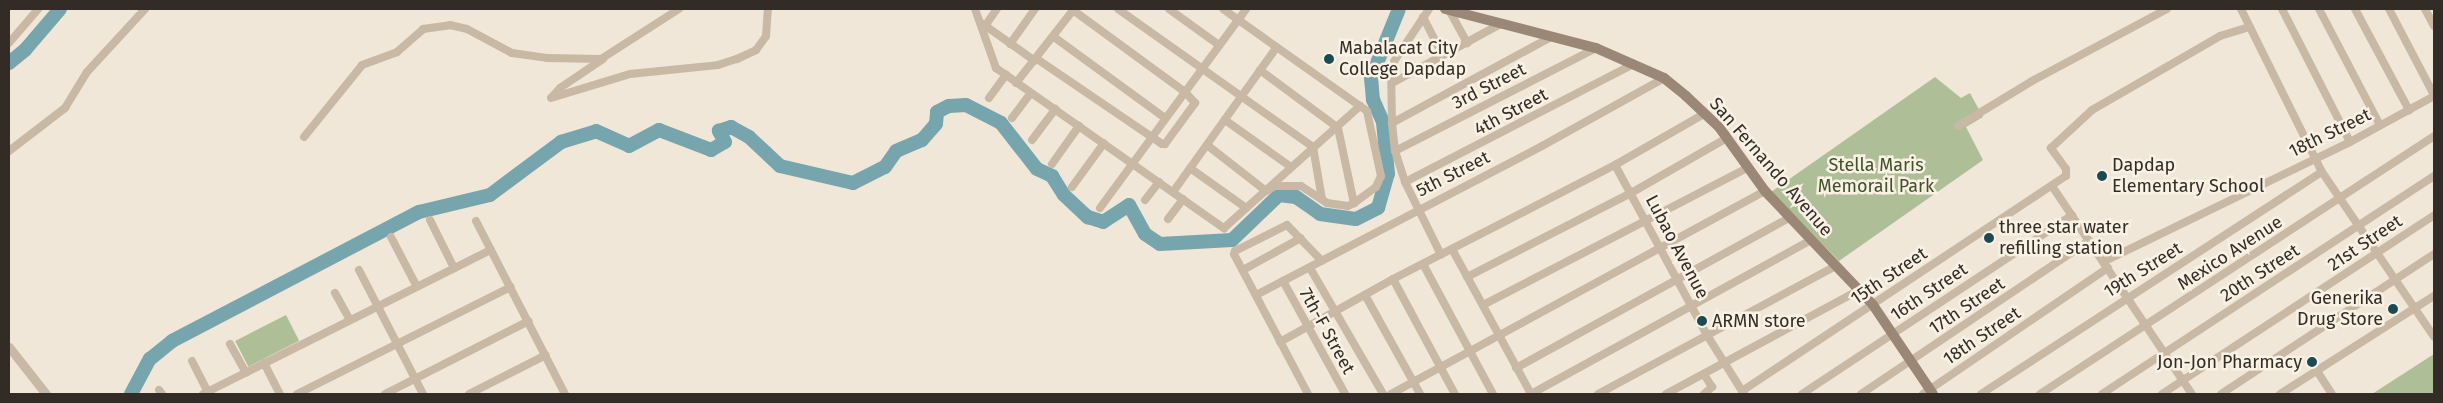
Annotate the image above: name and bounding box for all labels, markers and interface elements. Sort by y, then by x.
place label: Mabalacat City College Dapdap [1339,38,1466,80]
marker: Mabalacat City College Dapdap [1323,53,1335,65]
street label: 3rd Street [1449,58,1529,114]
street label: 4th Street [1471,84,1551,140]
street label: San Fernando Avenue [1705,93,1837,241]
street label: 18th Street [2286,104,2374,162]
street label: 5th Street [1413,146,1493,202]
park label: Stella Maris Memorail Park [1818,155,1934,198]
place label: Dapdap Elementary School [2112,155,2264,198]
marker: Dapdap Elementary School [2096,170,2108,182]
street label: Lubao Avenue [1641,191,1713,303]
street label: 21st Street [2324,210,2406,276]
street label: Mexico Avenue [2173,211,2287,295]
place label: three star water refilling station [1999,217,2129,260]
marker: three star water refilling station [1983,232,1995,244]
street label: 19th Street [2100,238,2186,302]
street label: 20th Street [2217,240,2303,306]
street label: 15th Street [1847,243,1931,309]
street label: 16th Street [1886,258,1972,326]
street label: 17th Street [1925,273,2009,339]
street label: 7th-F Street [1295,284,1359,378]
place label: Generika Drug Store [2297,288,2383,330]
street label: 18th Street [1939,302,2025,370]
marker: Generika Drug Store [2387,303,2399,315]
place label: ARMN store [1712,310,1806,332]
marker: ARMN store [1696,315,1708,327]
place label: Jon-Jon Pharmacy [2157,351,2302,373]
marker: Jon-Jon Pharmacy [2306,356,2318,368]

